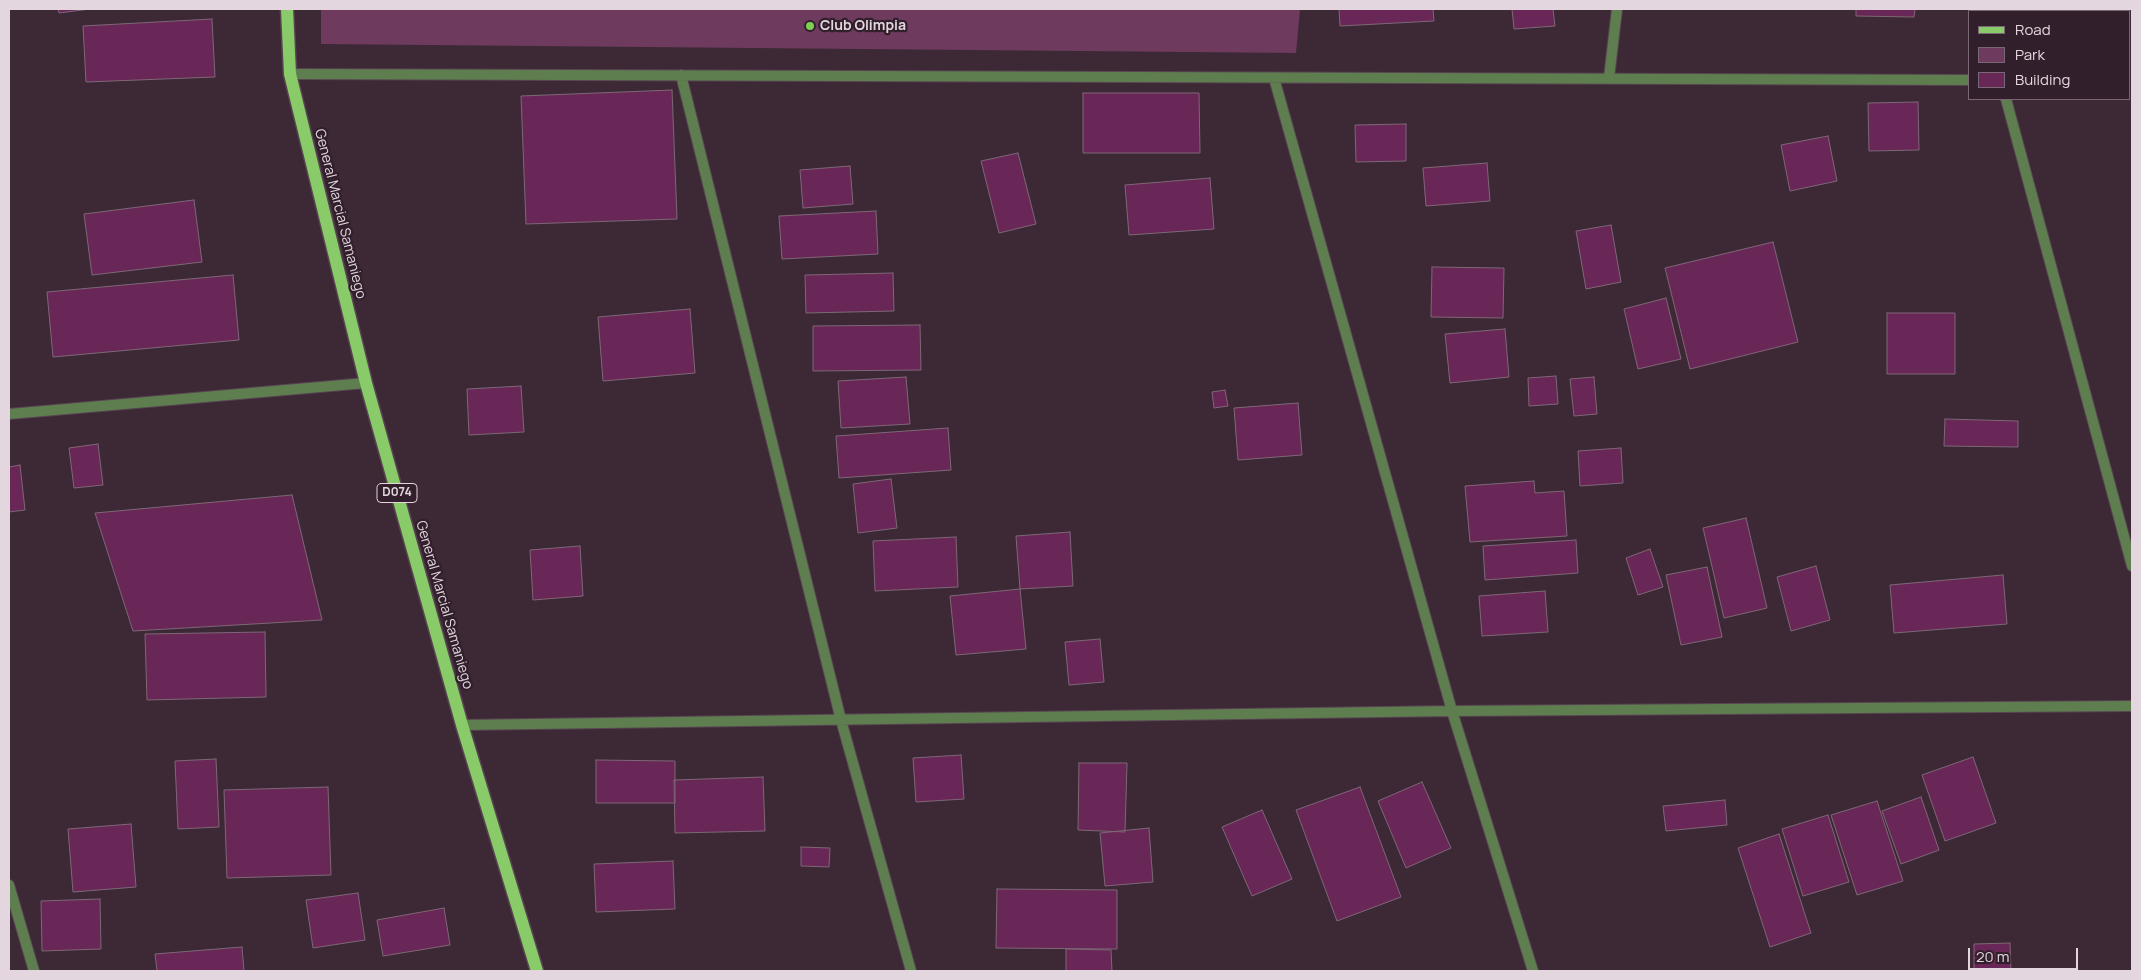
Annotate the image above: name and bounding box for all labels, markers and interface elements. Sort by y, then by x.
legend [1968,10,2131,100]
place label: Club Olimpia [820,18,906,34]
text: Road [2015,19,2051,40]
marker: Club Olimpia [804,20,816,32]
text: Park [2015,44,2045,65]
text: Building [2015,69,2070,90]
street label: General Marcial Samaniego [311,127,369,301]
road number: D074 [377,483,417,502]
street label: General Marcial Samaniego [412,519,476,691]
scale bar [1971,938,2081,970]
text: 20 m [1976,946,2009,967]

